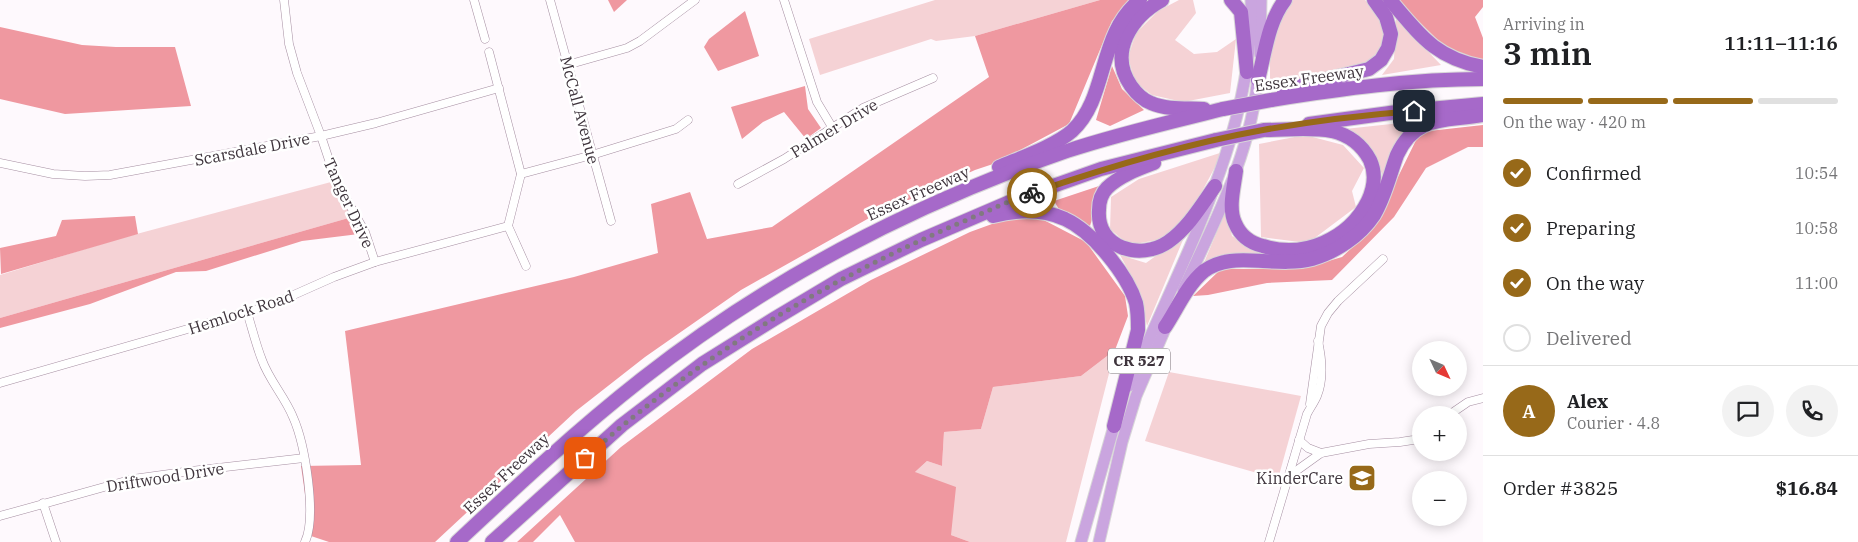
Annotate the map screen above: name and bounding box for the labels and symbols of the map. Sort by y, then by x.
street label: McCall Avenue [556,54,604,166]
street label: Essex Freeway [1253,60,1365,96]
pin [1393,90,1435,132]
street label: Palmer Drive [787,94,881,162]
street label: Scarsdale Drive [193,128,311,170]
street label: Tanger Drive [319,155,379,251]
street label: Essex Freeway [864,161,973,225]
courier [1007,168,1057,218]
street label: Hemlock Road [186,285,297,338]
north arrow [1412,341,1468,396]
road number: CR 527 [1108,348,1170,374]
street label: Essex Freeway [459,428,553,518]
pin [564,437,606,479]
street label: Driftwood Drive [105,458,225,496]
school or university icon: KinderCare [1347,463,1377,493]
place label: KinderCare [1256,468,1343,488]

